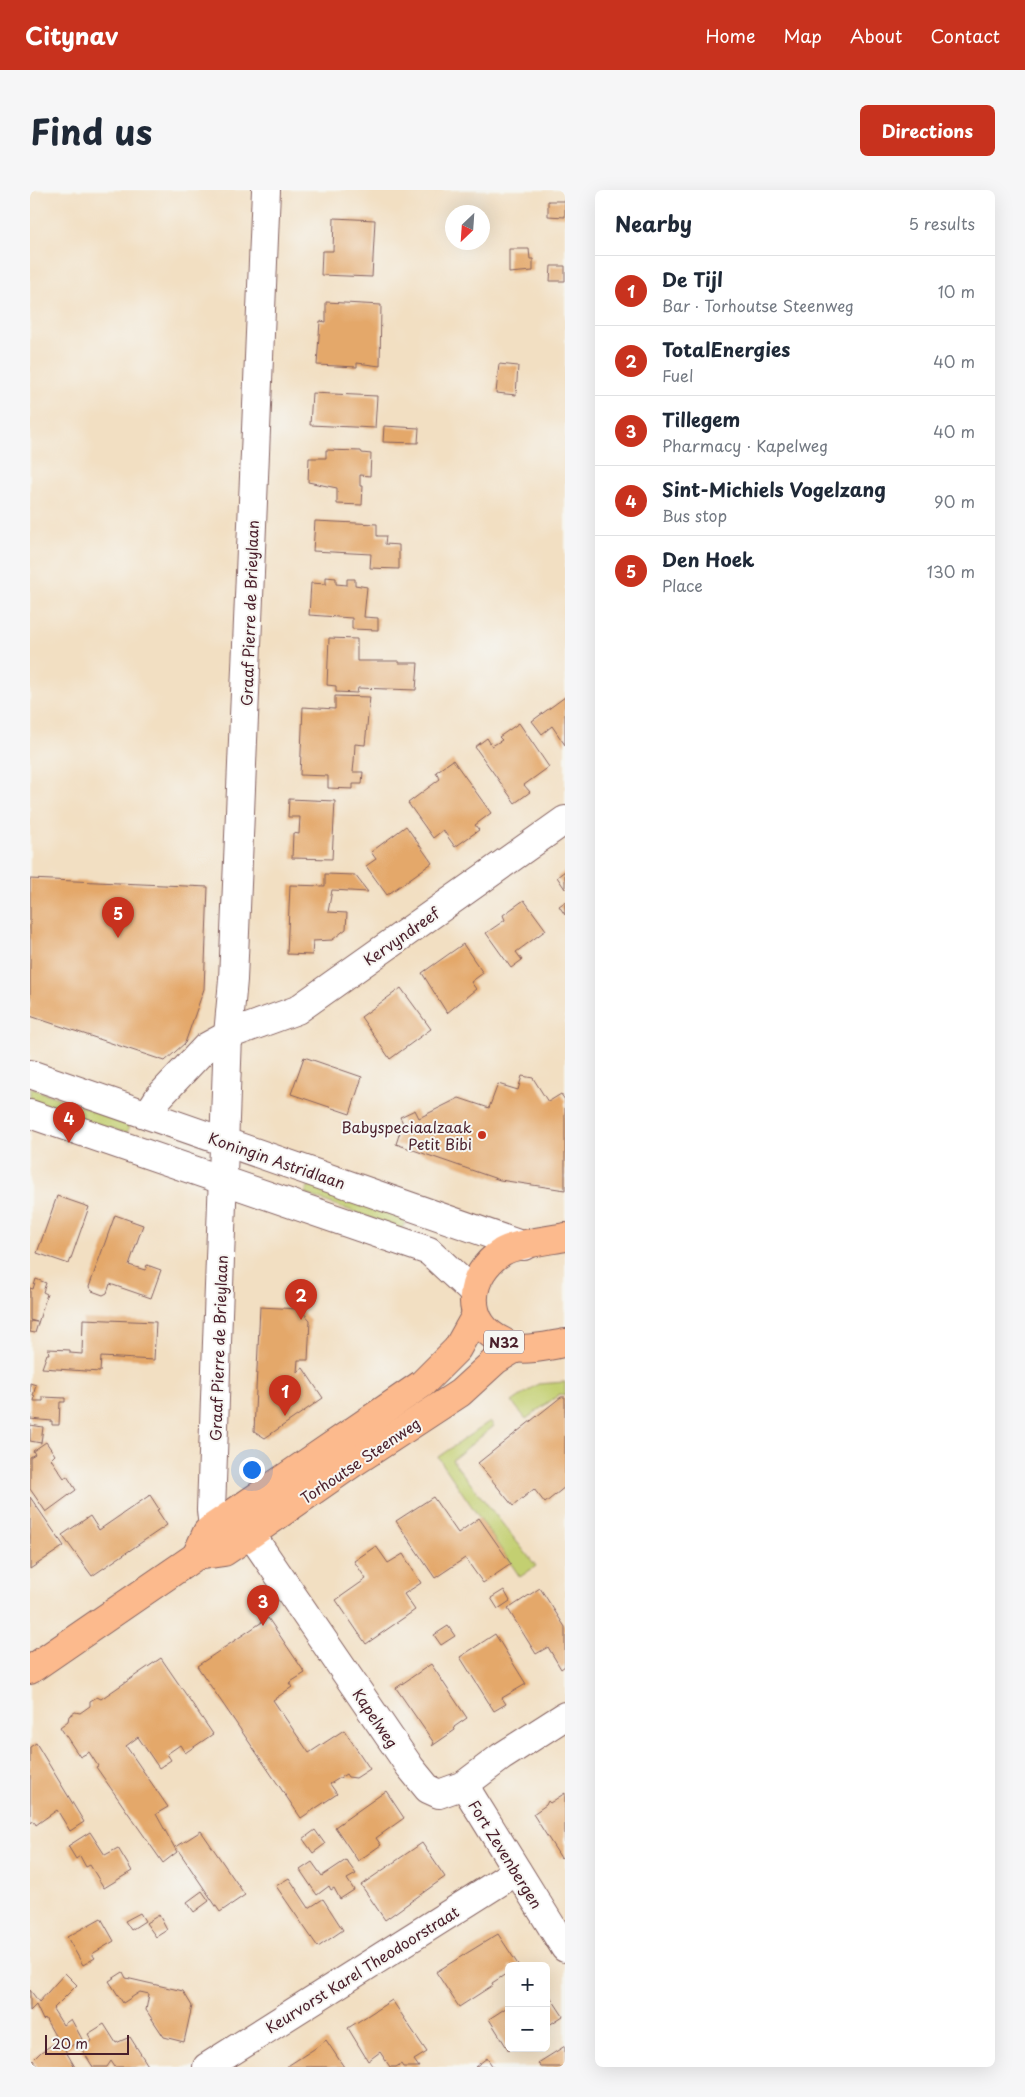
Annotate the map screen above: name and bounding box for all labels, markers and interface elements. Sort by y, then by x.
text: Citynav [25,17,118,53]
text: Home [705,22,755,49]
text: Map [783,22,822,49]
text: About [850,22,902,49]
text: Contact [930,22,1000,49]
text: Find us [30,104,152,157]
button: Directions [860,105,995,156]
north arrow [445,205,490,250]
text: Nearby [615,207,692,239]
text: 5 results [908,211,975,235]
text: De Tijl [662,265,723,293]
text: 1 [627,279,635,303]
text: 10 m [938,279,975,303]
text: Bar · Torhoutse Steenweg [662,293,854,317]
text: TotalEnergies [662,335,790,363]
text: 2 [625,349,637,373]
text: 40 m [933,349,975,373]
text: Fuel [662,363,693,387]
text: Tillegem [662,405,740,433]
text: 3 [626,419,636,443]
text: 40 m [933,419,975,443]
text: Pharmacy · Kapelweg [662,433,828,457]
text: Sint-Michiels Vogelzang [662,475,886,503]
text: 4 [626,489,636,513]
text: 90 m [934,489,975,513]
text: Bus stop [662,503,727,527]
street label: Graaf Pierre de Brieylaan [234,520,264,706]
text: Den Hoek [662,545,755,573]
text: 5 [626,559,636,583]
text: 130 m [927,559,975,583]
text: Place [662,573,703,597]
pin: 5 [102,897,134,938]
street label: Kervyndreef [358,901,444,971]
pin: 4 [53,1102,85,1143]
place label: Babyspeciaalzaak Petit Bibi [341,1115,472,1155]
street label: Koningin Astridlaan [205,1126,349,1194]
marker: Babyspeciaalzaak Petit Bibi [476,1129,488,1141]
street label: Graaf Pierre de Brieylaan [203,1255,233,1441]
pin: 2 [285,1279,317,1320]
road number: N32 [484,1330,524,1354]
pin: 1 [269,1375,301,1416]
street label: Torhoutse Steenweg [295,1411,425,1509]
your location [239,1457,265,1483]
pin: 3 [247,1585,279,1626]
street label: Kapelweg [348,1684,404,1752]
street label: Fort Zevenbergen [463,1795,549,1913]
street label: Keurvorst Karel Theodoorstraat [261,1900,463,2038]
map controls [505,1962,550,2052]
button: + [505,1962,550,2007]
button: − [505,2007,550,2052]
scale bar [45,2032,129,2055]
text: 20 m [52,2033,88,2054]

